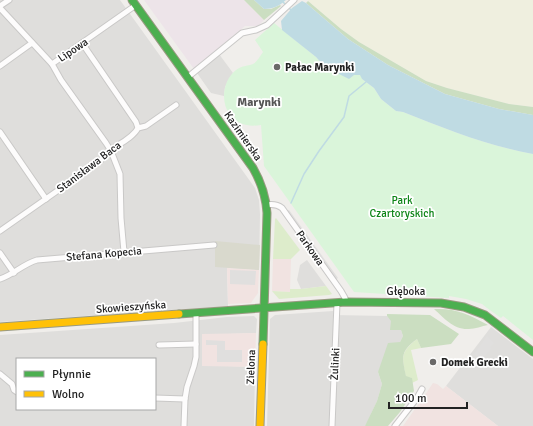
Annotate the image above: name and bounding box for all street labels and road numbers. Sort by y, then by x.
street label: Lipowa [56,35,91,65]
street label: Kazimierska [221,109,265,164]
street label: Stanisława Baca [54,138,124,195]
street label: Parkowa [293,228,327,268]
street label: Stefana Kopecia [66,244,143,264]
street label: Głęboka [387,285,426,298]
street label: Skowieszyńska [95,298,167,316]
street label: Żulinki [327,347,342,381]
street label: Zielona [244,349,258,385]

